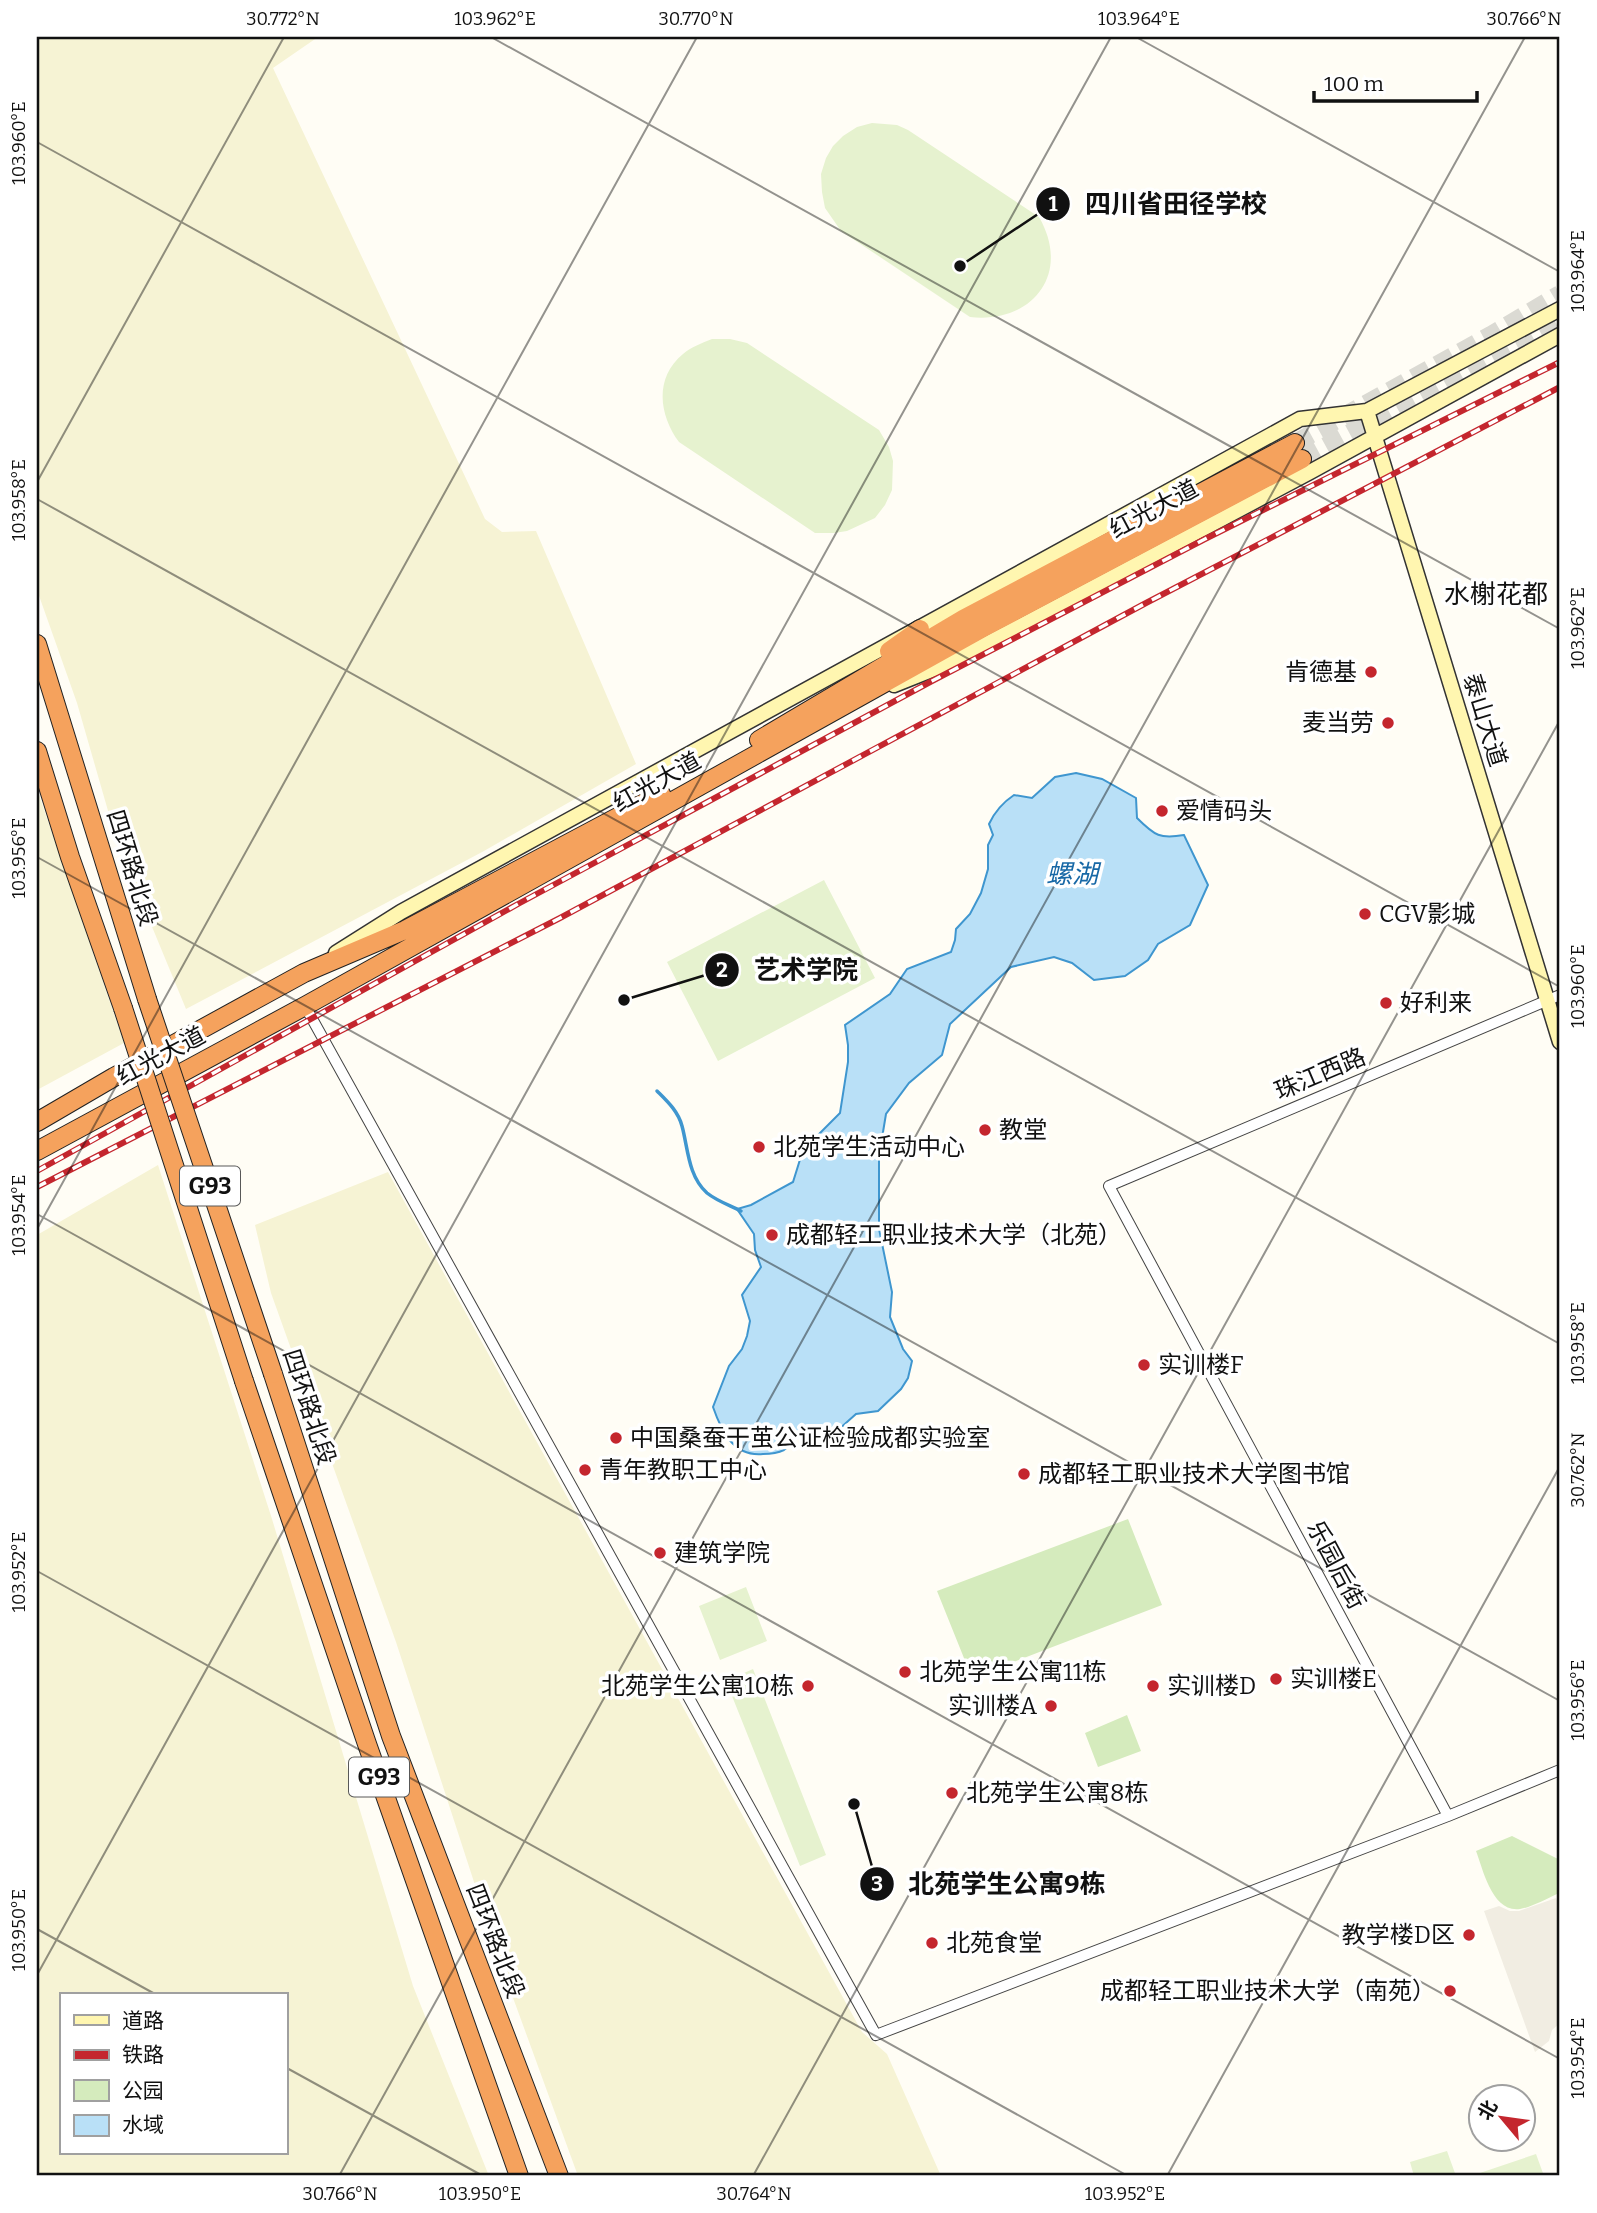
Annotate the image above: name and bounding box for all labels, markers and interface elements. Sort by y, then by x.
text: 30.772°N [246,8,320,30]
text: 103.962°E [454,8,536,30]
text: 30.770°N [659,8,733,30]
text: 103.964°E [1098,8,1180,30]
text: 30.766°N [1486,8,1562,30]
scale bar [1314,60,1476,104]
text: 100 m [1324,71,1384,97]
text: 103.960°E [8,101,30,185]
callout: 四川省田径学校 [1036,180,1281,227]
text: 四川省田径学校 [1085,189,1267,220]
text: 1 [1048,191,1058,217]
text: 103.964°E [1567,230,1589,312]
text: 103.958°E [8,459,30,541]
street label: 红光大道 [1105,474,1203,544]
district label: 水榭花都 [1444,579,1548,610]
text: 103.962°E [1567,587,1589,669]
place label: 肯德基 [1285,658,1357,686]
marker: 肯德基 [1363,664,1379,680]
street label: 泰山大道 [1458,670,1512,770]
place label: 麦当劳 [1302,709,1374,737]
marker: 麦当劳 [1380,715,1396,731]
street label: 红光大道 [608,746,706,818]
place label: 爱情码头 [1176,797,1272,825]
marker: 爱情码头 [1154,803,1170,819]
street label: 四环路北段 [101,807,163,929]
text: 103.956°E [8,817,30,899]
water label: 螺湖 [1046,859,1102,890]
place label: CGV影城 [1379,900,1475,928]
marker: CGV影城 [1357,906,1373,922]
text: 103.960°E [1567,944,1589,1028]
callout: 艺术学院 [705,946,872,993]
text: 艺术学院 [754,955,858,986]
text: 2 [716,957,728,983]
place label: 好利来 [1400,989,1472,1017]
marker: 好利来 [1378,995,1394,1011]
street label: 红光大道 [112,1021,210,1091]
street label: 珠江西路 [1270,1042,1370,1106]
place label: 教堂 [999,1116,1047,1144]
marker: 教堂 [977,1122,993,1138]
place label: 北苑学生活动中心 [773,1133,965,1161]
marker: 北苑学生活动中心 [751,1139,767,1155]
road number: G93 [180,1166,240,1205]
text: 103.954°E [8,1175,30,1255]
place label: 成都轻工职业技术大学（北苑） [786,1221,1122,1249]
marker: 成都轻工职业技术大学（北苑） [764,1227,780,1243]
text: 103.958°E [1567,1302,1589,1384]
street label: 四环路北段 [277,1346,341,1468]
place label: 实训楼F [1158,1351,1244,1379]
marker: 实训楼F [1136,1357,1152,1373]
place label: 中国桑蚕干茧公证检验成都实验室 [630,1424,990,1452]
marker: 中国桑蚕干茧公证检验成都实验室 [608,1430,624,1446]
text: 30.762°N [1567,1433,1589,1507]
place label: 青年教职工中心 [599,1456,767,1484]
place label: 成都轻工职业技术大学图书馆 [1038,1460,1350,1488]
marker: 青年教职工中心 [577,1462,593,1478]
marker: 成都轻工职业技术大学图书馆 [1016,1466,1032,1482]
street label: 乐园后街 [1301,1516,1371,1614]
text: 103.952°E [8,1532,30,1612]
place label: 建筑学院 [674,1539,770,1567]
marker: 建筑学院 [652,1545,668,1561]
place label: 北苑学生公寓11栋 [919,1658,1107,1686]
text: 103.956°E [1567,1659,1589,1741]
marker: 北苑学生公寓11栋 [897,1664,913,1680]
place label: 实训楼E [1290,1665,1377,1693]
marker: 实训楼E [1268,1671,1284,1687]
place label: 北苑学生公寓10栋 [601,1672,794,1700]
place label: 实训楼D [1167,1672,1256,1700]
marker: 北苑学生公寓10栋 [800,1678,816,1694]
marker: 实训楼D [1145,1678,1161,1694]
place label: 实训楼A [948,1692,1037,1720]
marker: 实训楼A [1043,1698,1059,1714]
road number: G93 [349,1758,409,1797]
place label: 北苑学生公寓8栋 [966,1779,1148,1807]
marker: 北苑学生公寓8栋 [944,1785,960,1801]
callout: 北苑学生公寓9栋 [860,1861,1120,1908]
text: 北苑学生公寓9栋 [908,1869,1106,1900]
text: 3 [871,1871,883,1897]
street label: 四环路北段 [460,1880,530,2002]
text: 103.950°E [8,1889,30,1971]
place label: 教学楼D区 [1342,1921,1455,1949]
marker: 教学楼D区 [1461,1927,1477,1943]
place label: 北苑食堂 [946,1929,1042,1957]
marker: 北苑食堂 [924,1935,940,1951]
place label: 成都轻工职业技术大学（南苑） [1100,1977,1436,2005]
marker: 成都轻工职业技术大学（南苑） [1442,1983,1458,1999]
legend [60,1993,287,2154]
text: 道路 [122,2008,164,2034]
text: 103.954°E [1567,2018,1589,2098]
text: 铁路 [122,2042,164,2068]
text: 公园 [122,2078,164,2104]
north arrow [1468,2084,1538,2154]
text: 北 [1473,2096,1502,2124]
text: 水域 [122,2112,164,2138]
text: 30.766°N [302,2183,378,2205]
text: 103.950°E [439,2183,521,2205]
text: 30.764°N [717,2183,791,2205]
text: 103.952°E [1085,2183,1165,2205]

